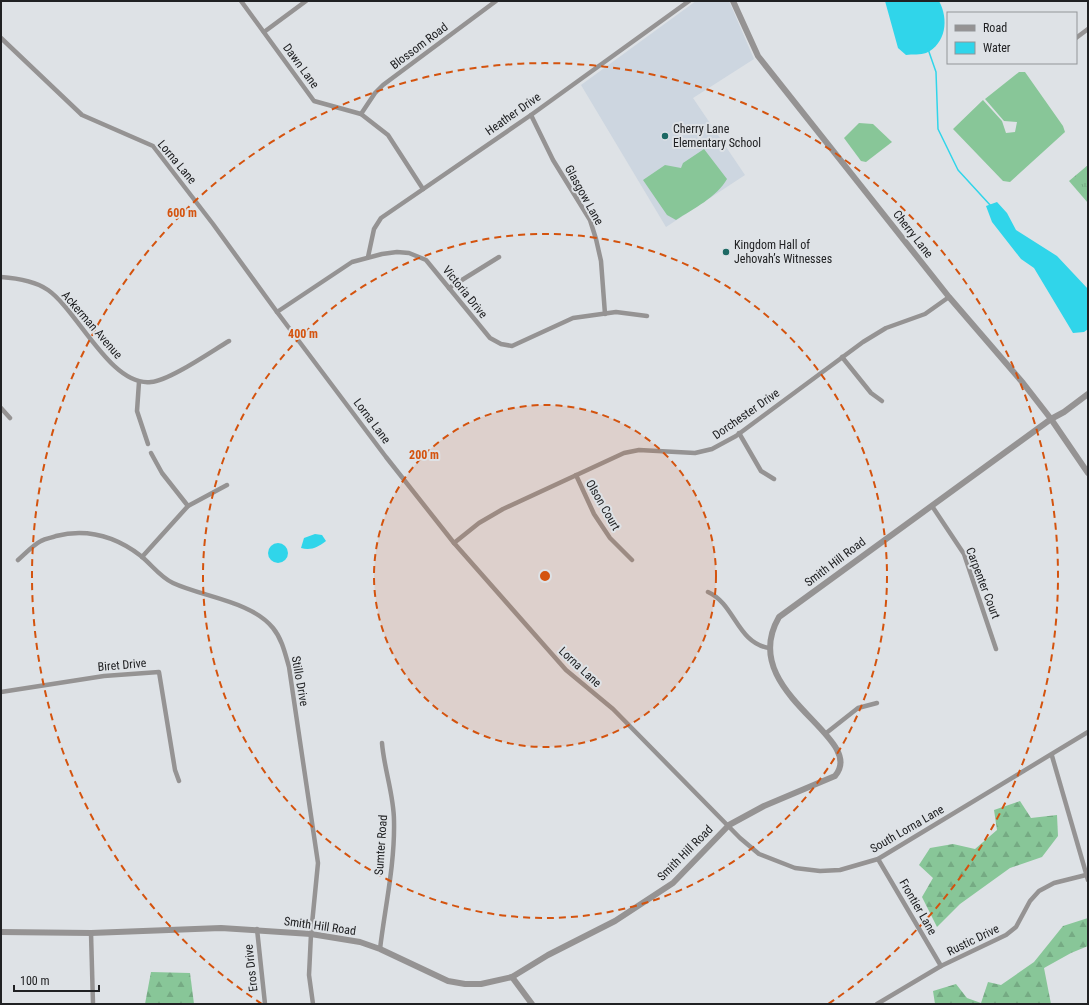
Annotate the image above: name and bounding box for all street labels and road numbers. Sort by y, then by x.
street label: Blossom Road [388,20,450,72]
street label: Dawn Lane [280,41,322,91]
street label: Heather Drive [483,90,544,138]
street label: Lorna Lane [155,137,200,187]
street label: Glasgow Lane [562,163,606,228]
street label: Cherry Lane [890,208,936,261]
street label: Victoria Drive [440,263,491,321]
street label: Ackerman Avenue [59,288,125,362]
street label: Dorchester Drive [710,386,782,442]
street label: Lorna Lane [351,396,394,447]
street label: Olson Court [583,477,623,533]
street label: Smith Hill Road [802,535,868,589]
street label: Carpenter Court [963,545,1003,621]
street label: Lorna Lane [556,644,604,690]
street label: Stillo Drive [289,655,311,708]
street label: Biret Drive [97,656,147,674]
street label: South Lorna Lane [868,802,947,856]
street label: Sumter Road [372,814,390,876]
street label: Smith Hill Road [654,822,716,884]
street label: Frontier Lane [896,877,940,938]
street label: Smith Hill Road [283,914,357,938]
street label: Rustic Drive [945,921,1002,959]
street label: Eros Drive [242,943,260,992]

